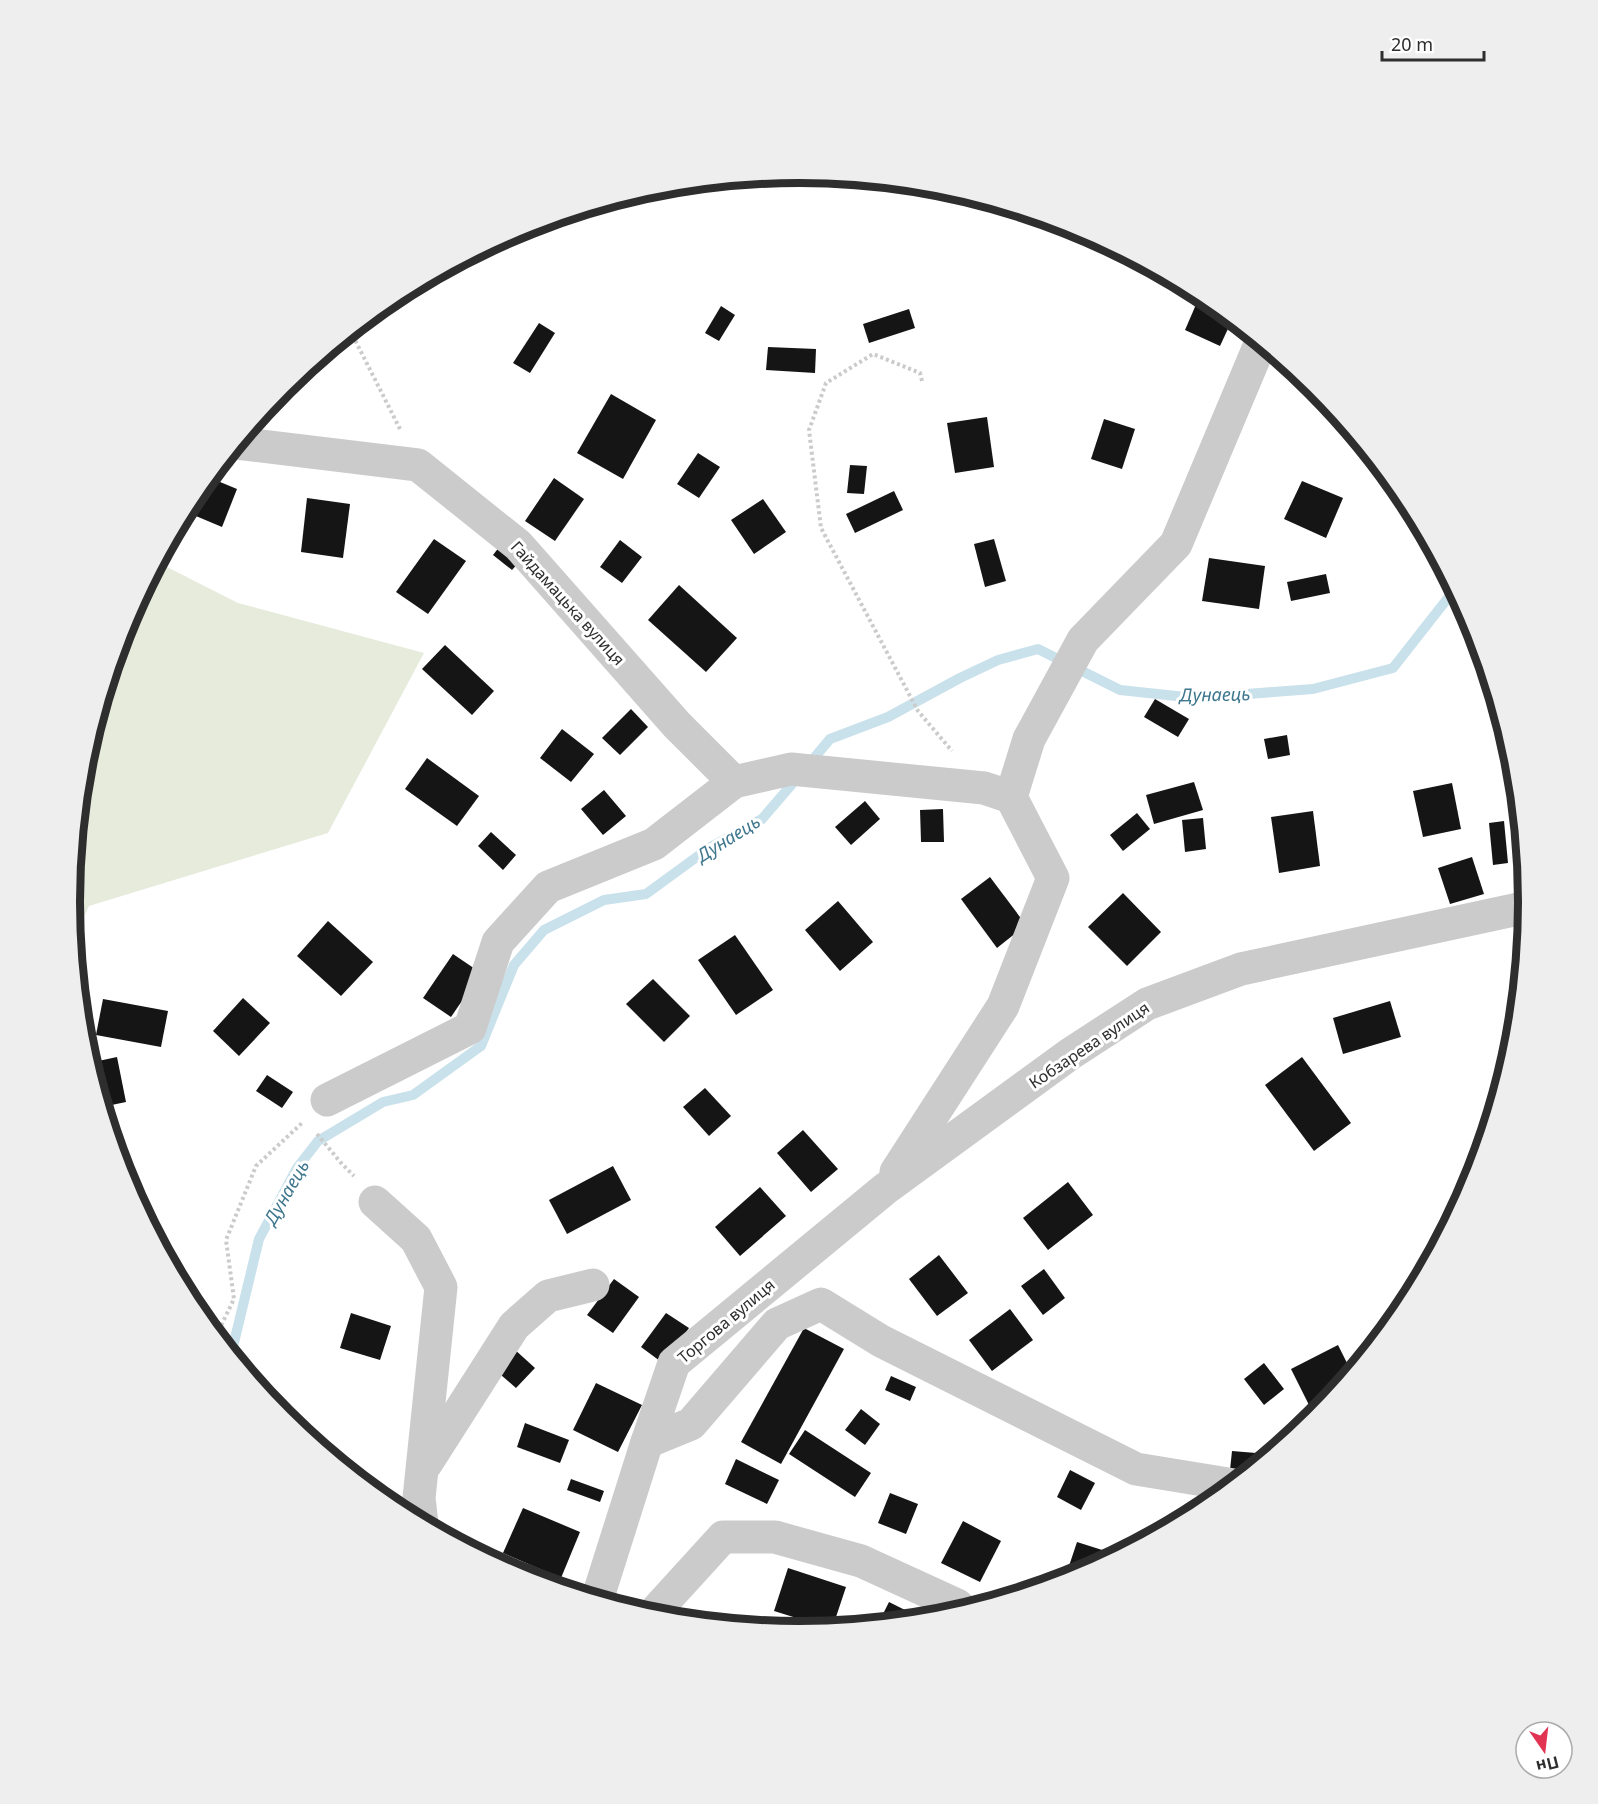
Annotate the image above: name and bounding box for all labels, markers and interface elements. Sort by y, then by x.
scale bar [1382,24,1484,62]
text: 20 m [1391,32,1433,56]
street label: Гайдамацька вулиця [506,536,630,670]
water label: Дунаець [1177,681,1251,707]
water label: Дунаець [690,809,764,868]
street label: Кобзарева вулиця [1025,997,1153,1093]
water label: Дунаець [257,1155,314,1230]
street label: Торгова вулиця [673,1274,779,1368]
north arrow [1514,1720,1574,1780]
text: Пн [1534,1751,1561,1778]

